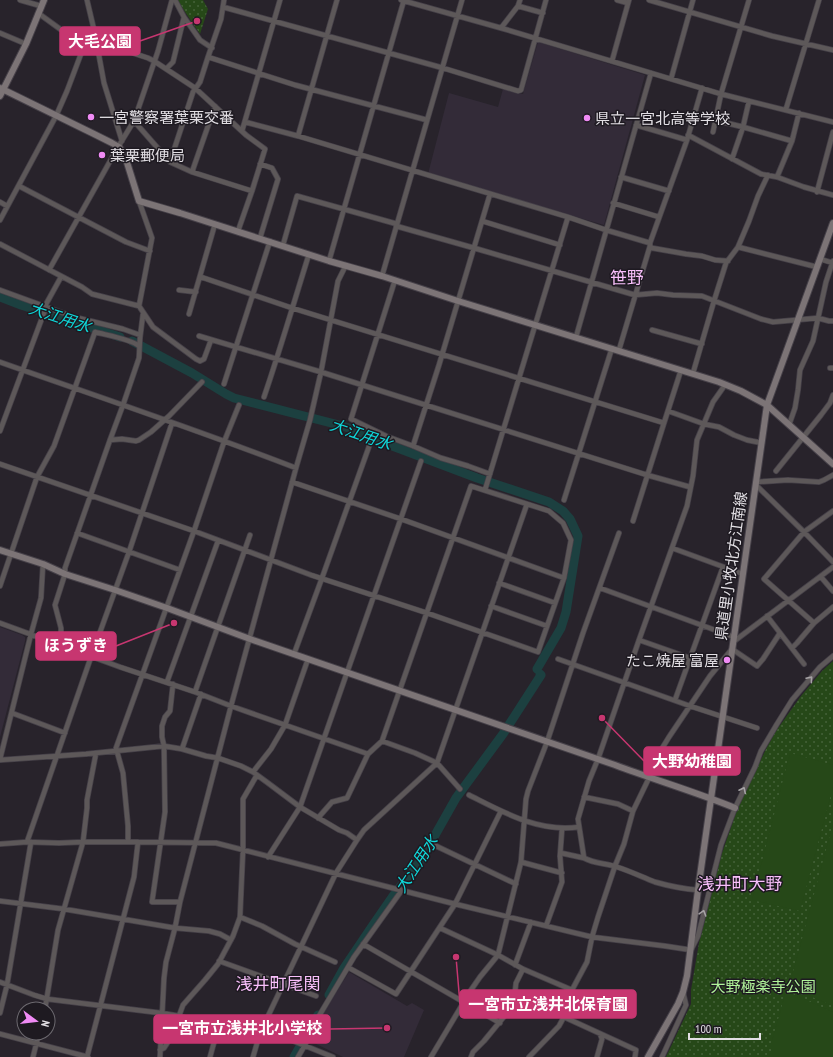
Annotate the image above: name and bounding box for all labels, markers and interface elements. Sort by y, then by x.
callout: 大毛公園 [60,27,140,55]
text: 大毛公園 [68,31,132,51]
place label: 一宮警察署葉栗交番 [99,108,234,127]
place label: 県立一宮北高等学校 [595,109,730,128]
marker: 一宮警察署葉栗交番 [86,112,96,122]
marker: 県立一宮北高等学校 [582,113,592,123]
place label: 葉栗郵便局 [110,146,185,165]
marker: 葉栗郵便局 [97,150,107,160]
district label: 笹野 [610,267,644,289]
water label: 大江用水 [26,298,95,337]
water label: 大江用水 [327,414,396,455]
street label: 県道里小牧北方江南線 [711,490,751,642]
callout: ほうずき [36,632,116,660]
text: ほうずき [44,635,108,655]
place label: たこ焼屋 富屋 [626,651,719,670]
marker: たこ焼屋 富屋 [722,655,732,665]
one-way arrow [805,676,812,684]
callout: 大野幼稚園 [644,747,740,775]
text: 大野幼稚園 [652,751,732,771]
one-way arrow [738,787,746,794]
water label: 大江用水 [390,830,443,896]
district label: 浅井町大野 [698,873,783,895]
one-way arrow [698,910,707,917]
district label: 浅井町尾関 [236,973,321,995]
park label: 大野極楽寺公園 [710,977,816,996]
callout: 一宮市立浅井北保育園 [460,990,636,1018]
text: 一宮市立浅井北保育園 [468,994,628,1014]
north arrow [16,1001,56,1041]
callout: 一宮市立浅井北小学校 [154,1015,330,1043]
scale bar [689,1015,760,1041]
text: 一宮市立浅井北小学校 [162,1018,322,1038]
text: N [38,1019,53,1028]
text: 100 m [695,1021,722,1036]

